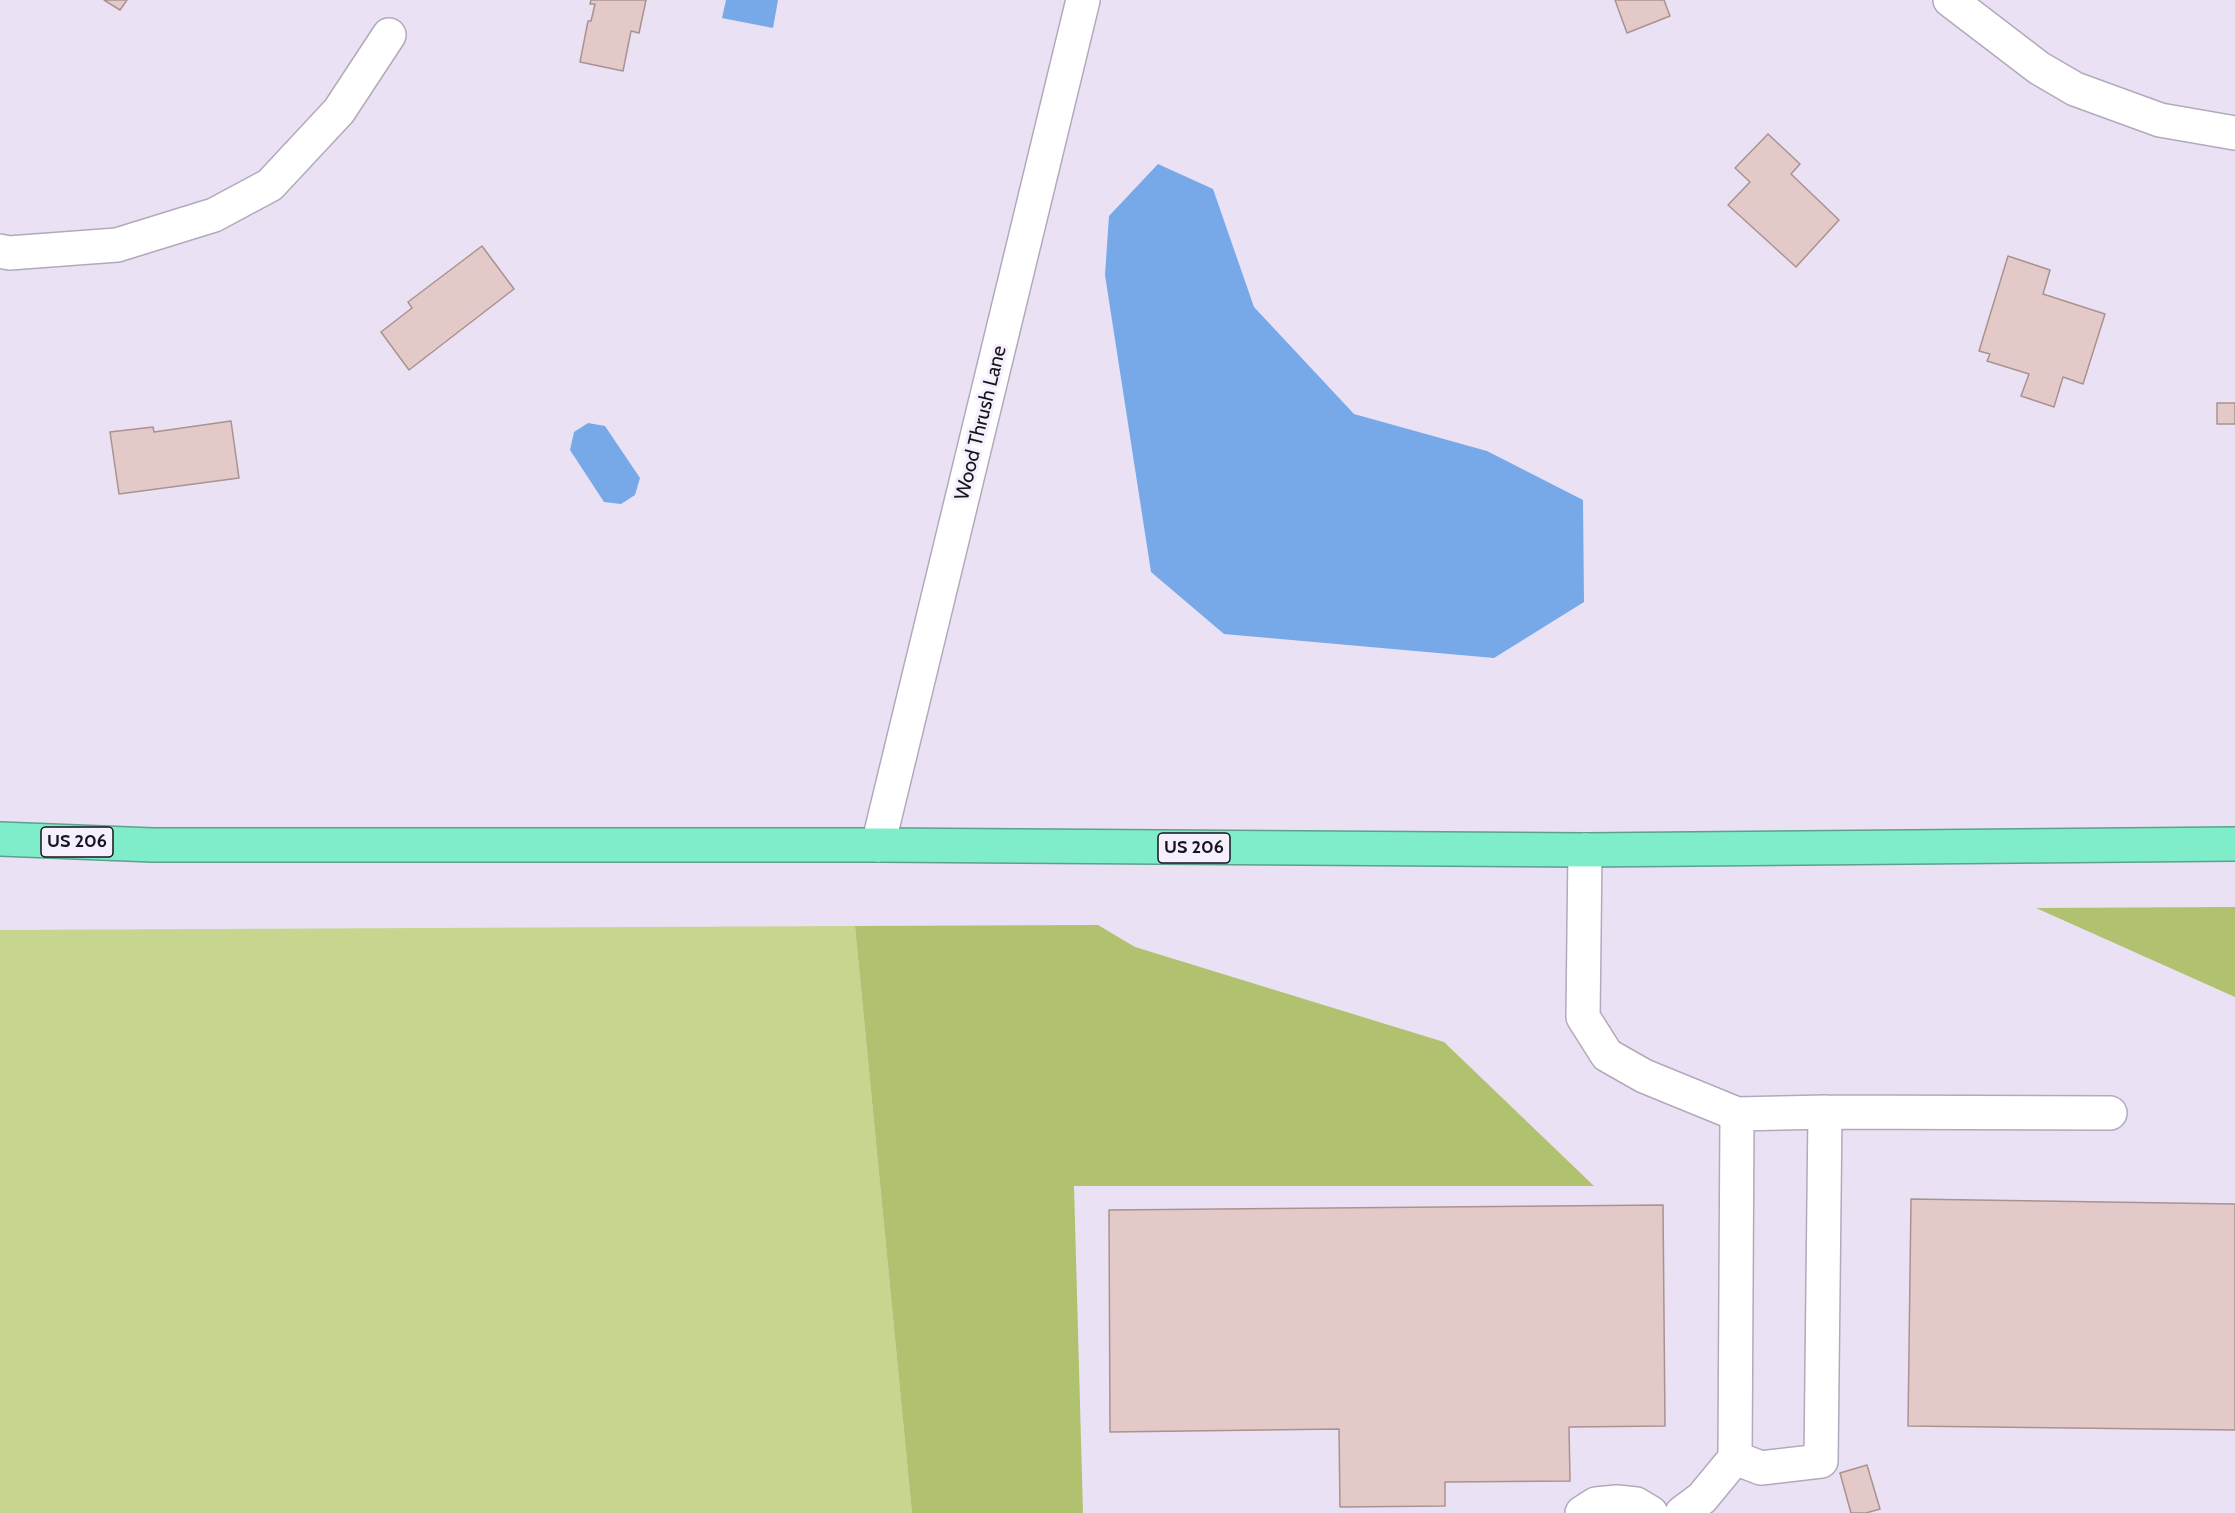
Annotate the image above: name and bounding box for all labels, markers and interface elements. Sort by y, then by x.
street label: Wood Thrush Lane [950,343,1012,503]
road number: US 206 [41,827,113,857]
road number: US 206 [1158,833,1230,863]

